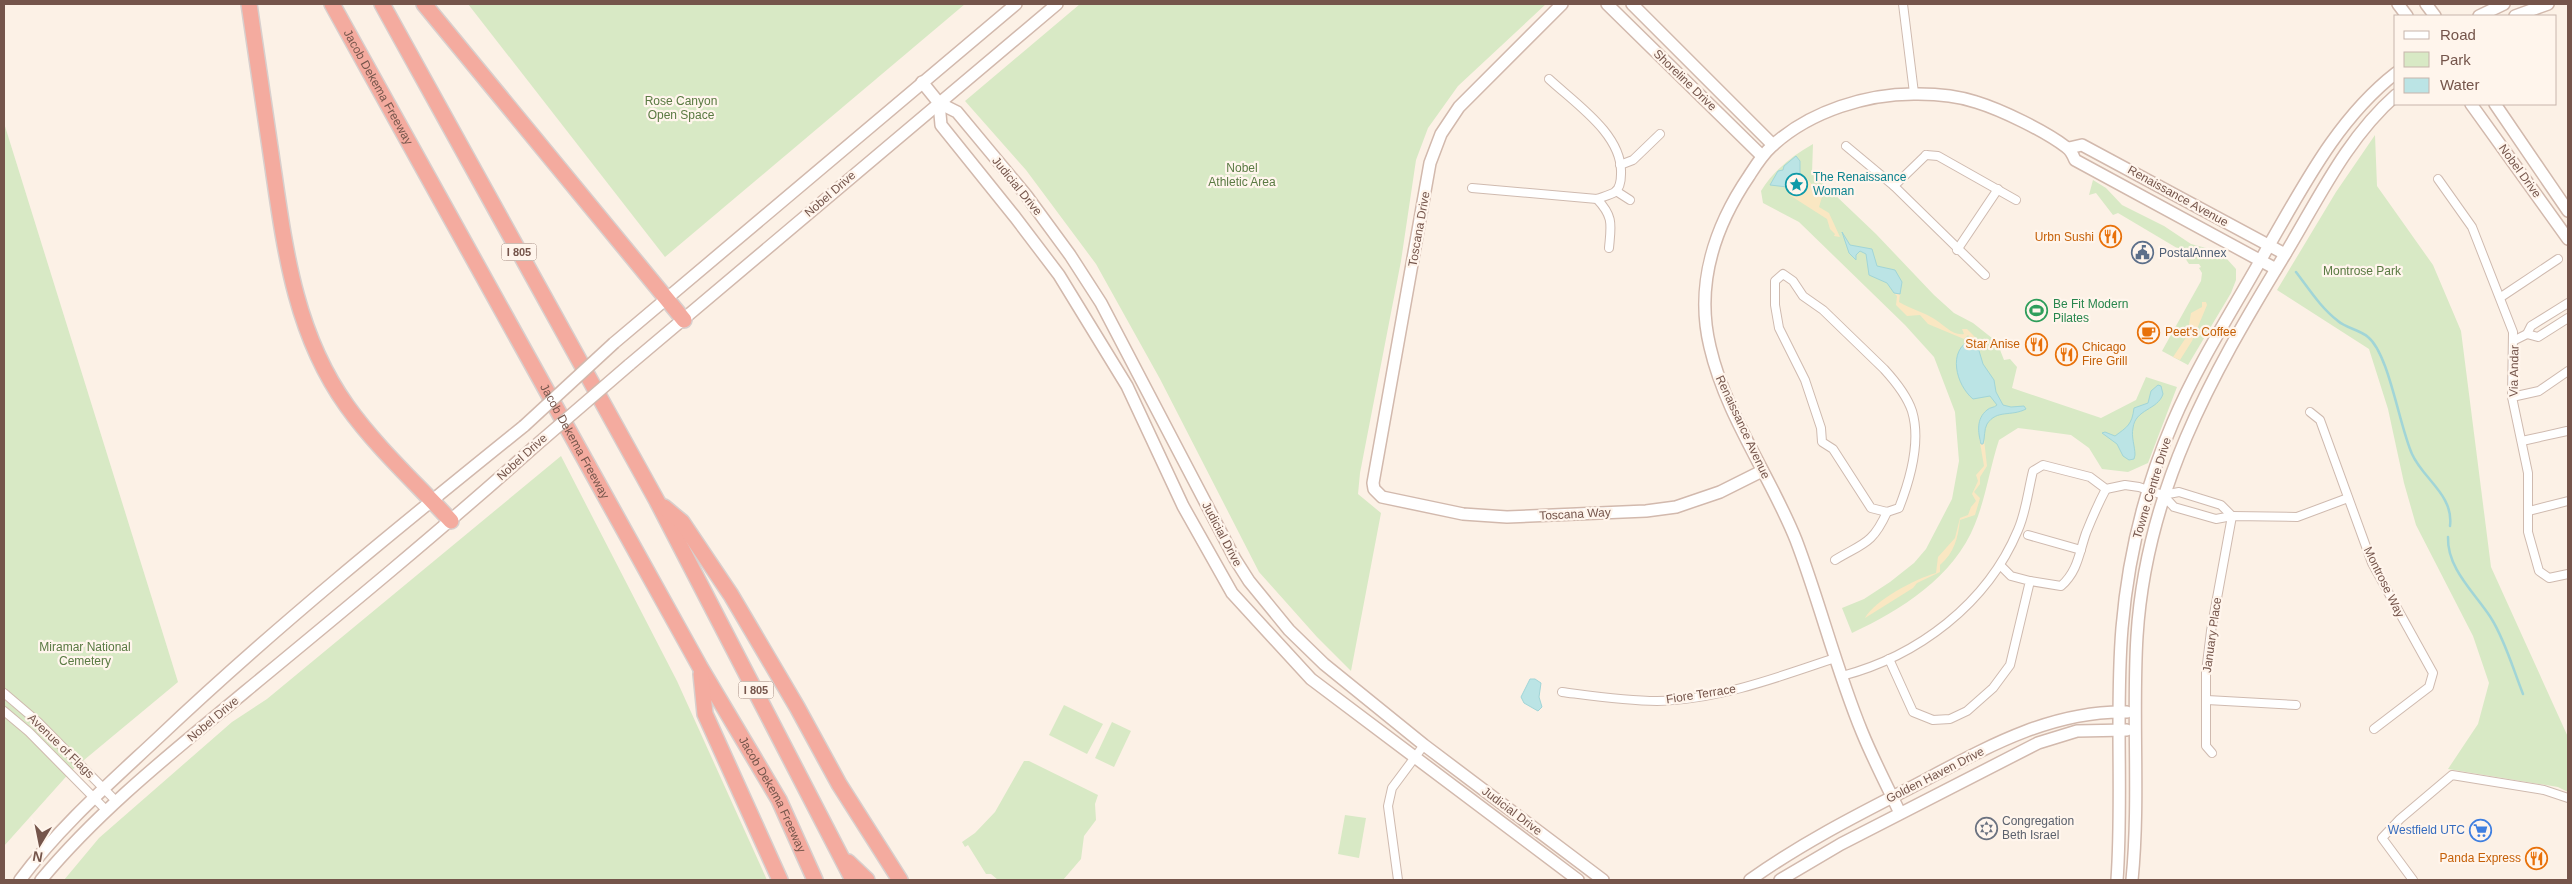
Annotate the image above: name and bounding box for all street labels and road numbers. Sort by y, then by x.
street label: Jacob Dekema Freeway [341,27,416,147]
street label: Shoreline Drive [1651,46,1720,114]
street label: Nobel Drive [2496,142,2544,201]
street label: Judicial Drive [989,154,1045,218]
street label: Renaissance Avenue [2125,163,2231,230]
street label: Nobel Drive [802,168,858,220]
street label: Toscana Drive [1406,190,1433,268]
road number: I 805 [502,243,536,260]
street label: Via Andar [2507,345,2521,397]
street label: Renaissance Avenue [1713,373,1773,481]
street label: Jacob Dekema Freeway [537,381,612,501]
street label: Nobel Drive [494,431,550,483]
street label: Towne Centre Drive [2130,435,2174,540]
street label: Judicial Drive [1199,499,1245,569]
street label: Toscana Way [1539,505,1611,523]
street label: Montrose Way [2361,544,2407,620]
street label: January Place [2200,596,2224,674]
road number: I 805 [738,682,774,698]
street label: Fiore Terrace [1665,682,1737,706]
street label: Nobel Drive [184,693,242,745]
street label: Avenue of Flags [25,711,97,781]
street label: Jacob Dekema Freeway [736,734,809,855]
street label: Golden Haven Drive [1884,744,1987,806]
street label: Judicial Drive [1479,784,1545,838]

